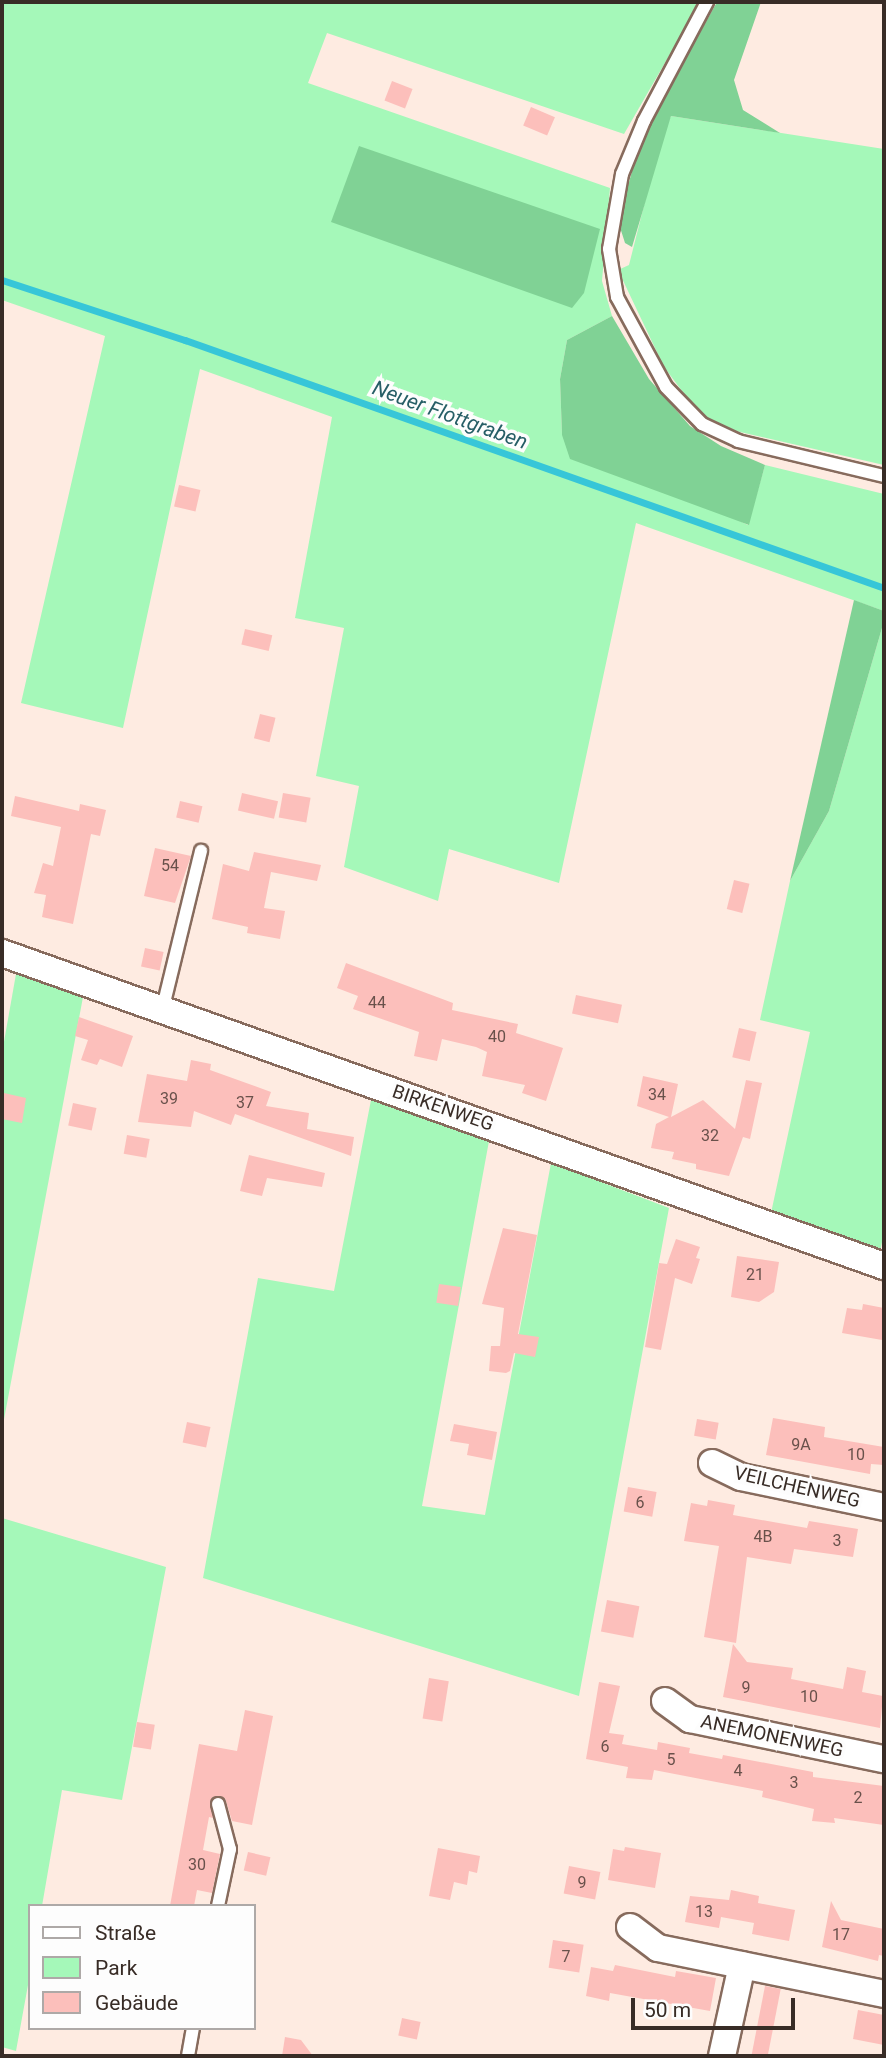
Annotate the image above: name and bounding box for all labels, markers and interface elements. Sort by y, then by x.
water label: Neuer Flottgraben [369,375,531,455]
house number: 54 [161,856,179,876]
house number: 44 [368,993,386,1013]
house number: 40 [488,1027,506,1047]
street label: BIRKENWEG [389,1080,497,1136]
house number: 34 [648,1085,666,1105]
house number: 39 [160,1089,178,1109]
house number: 37 [236,1093,254,1113]
house number: 32 [701,1126,719,1146]
house number: 21 [746,1265,764,1285]
house number: 9A [791,1435,811,1455]
house number: 10 [847,1445,865,1465]
street label: VEILCHENWEG [732,1461,862,1513]
house number: 6 [636,1493,644,1513]
house number: 4B [754,1527,772,1547]
house number: 3 [833,1531,841,1551]
house number: 9 [742,1678,750,1698]
house number: 10 [800,1687,818,1707]
street label: ANEMONENWEG [699,1710,845,1762]
house number: 6 [601,1737,609,1757]
house number: 5 [667,1750,675,1770]
house number: 4 [734,1761,742,1781]
house number: 3 [790,1773,798,1793]
house number: 2 [854,1788,862,1808]
house number: 30 [188,1855,206,1875]
house number: 9 [578,1873,586,1893]
house number: 13 [695,1902,713,1922]
legend [28,1904,256,2030]
text: Straße [95,1921,156,1945]
house number: 17 [832,1925,850,1945]
house number: 7 [562,1947,570,1967]
text: Park [95,1956,137,1980]
scale bar [634,1984,798,2028]
text: Gebäude [95,1991,178,2015]
text: 50 m [644,1998,691,2022]

